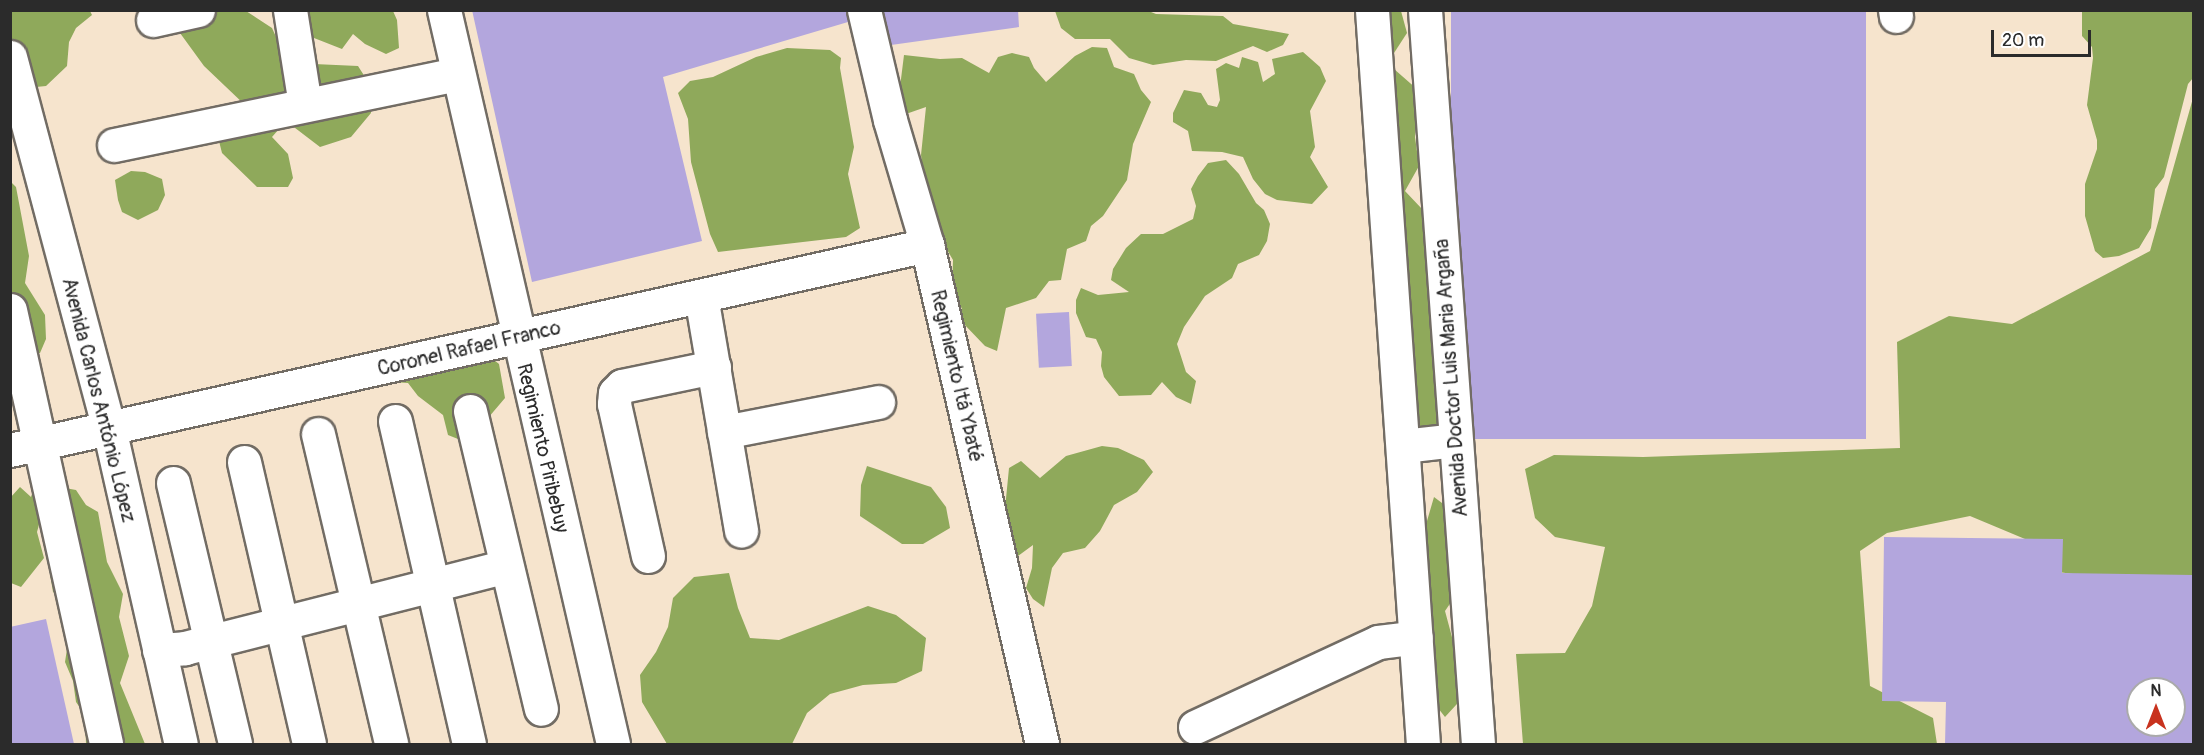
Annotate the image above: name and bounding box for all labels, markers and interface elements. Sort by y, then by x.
scale bar [1994,18,2094,56]
text: 20 m [2002,29,2044,52]
street label: Avenida Doctor Luis Maria Argaña [1429,238,1473,518]
street label: Avenida Carlos António López [57,275,141,525]
street label: Regimiento Itá Ybaté [926,288,988,464]
street label: Coronel Rafael Franco [375,315,563,381]
street label: Regimiento Piribebuy [512,361,574,535]
north arrow [2126,677,2186,737]
text: N [2151,681,2161,701]

